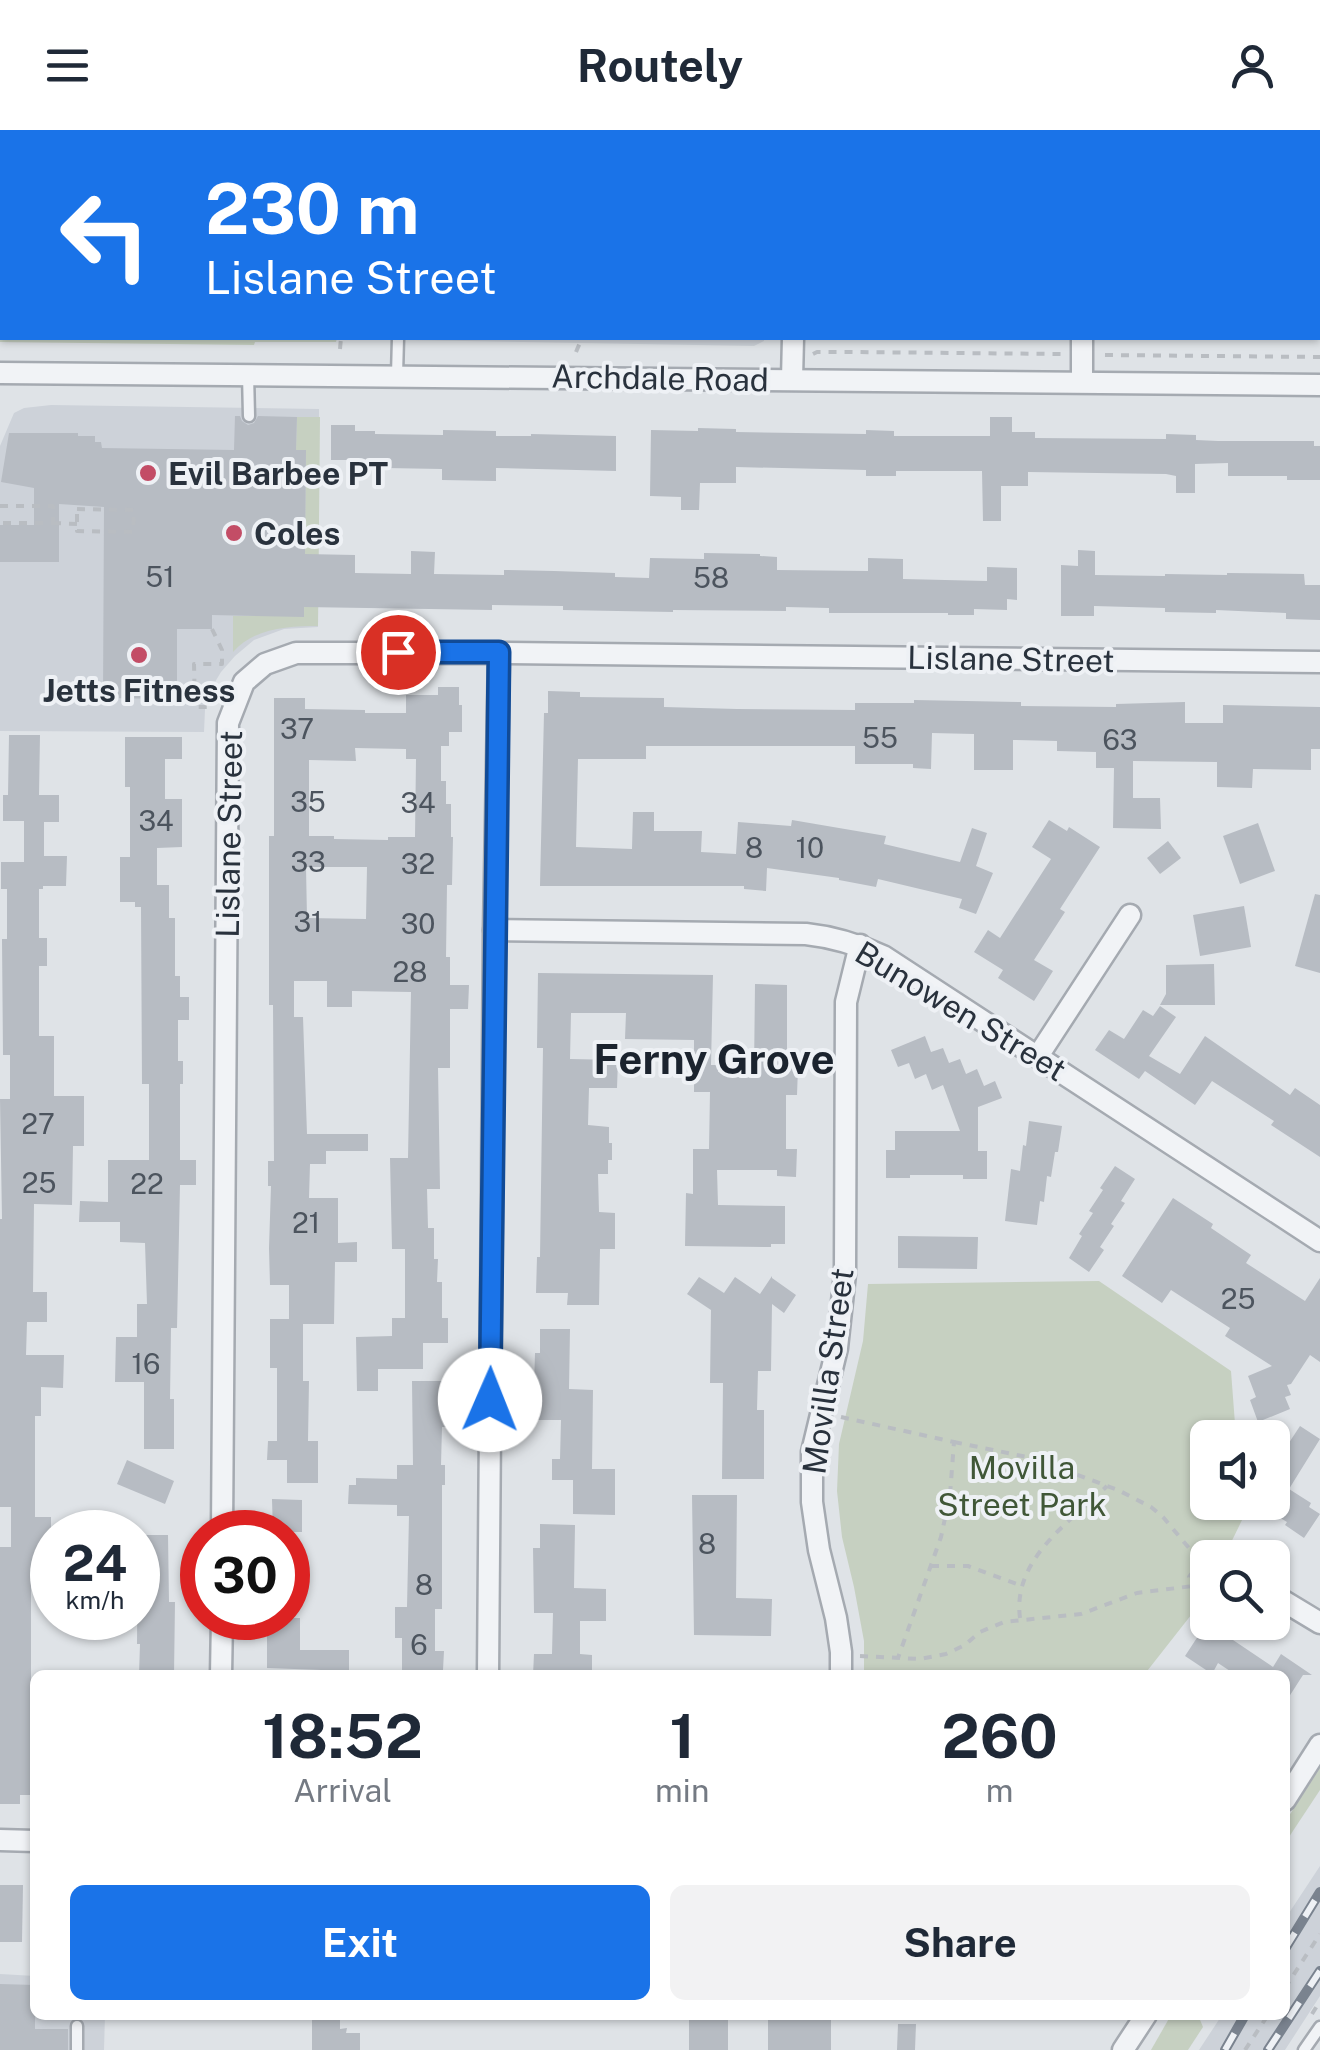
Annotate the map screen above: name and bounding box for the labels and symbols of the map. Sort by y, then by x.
street label: Archdale Road [551,358,769,398]
place label: Evil Barbee PT [168,455,388,492]
marker: Evil Barbee PT [137,462,159,484]
place label: Coles [254,515,340,552]
marker: Coles [223,522,245,544]
house number: 51 [145,560,175,593]
house number: 58 [693,561,729,594]
pin [356,610,441,695]
street label: Lislane Street [907,639,1115,679]
marker: Jetts Fitness [128,644,150,666]
place label: Jetts Fitness [43,672,235,709]
house number: 37 [280,712,314,745]
house number: 55 [862,721,898,754]
house number: 63 [1103,723,1137,756]
street label: Lislane Street [209,730,249,938]
house number: 35 [290,785,326,818]
house number: 34 [400,786,436,819]
house number: 34 [138,804,174,837]
house number: 8 [745,831,763,864]
house number: 10 [796,831,824,864]
house number: 33 [290,845,326,878]
house number: 32 [401,847,435,880]
house number: 31 [293,905,323,938]
house number: 30 [401,907,435,940]
street label: Bunowen Street [849,934,1073,1088]
house number: 28 [393,955,427,988]
district label: Ferny Grove [593,1034,835,1083]
house number: 27 [21,1107,55,1140]
house number: 25 [22,1166,56,1199]
house number: 22 [130,1167,164,1200]
house number: 21 [292,1206,320,1239]
street label: Movilla Street [795,1266,861,1476]
house number: 25 [1221,1282,1255,1315]
house number: 16 [132,1347,160,1380]
position arrow [438,1348,542,1452]
park label: Movilla Street Park [937,1449,1107,1523]
speed limit sign: 30 [180,1510,310,1640]
house number: 8 [698,1527,716,1560]
house number: 8 [415,1568,433,1601]
house number: 6 [410,1628,428,1661]

